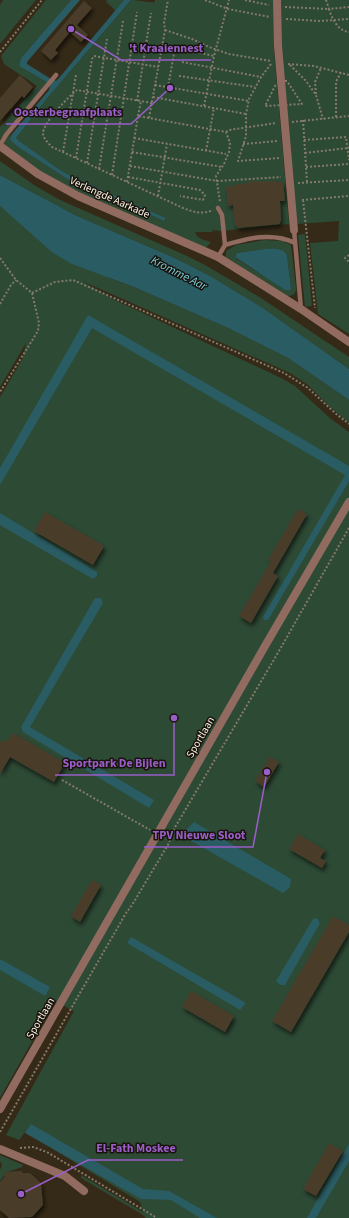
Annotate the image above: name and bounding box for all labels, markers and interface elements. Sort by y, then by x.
callout: 't Kraaiennest [121,36,211,60]
text: 't Kraaiennest [129,40,203,57]
callout: Oosterbegraafplaats [6,100,131,124]
text: Oosterbegraafplaats [14,104,122,121]
street label: Verlengde Aarkade [67,173,153,222]
water label: Kromme Aar [148,252,211,295]
street label: Sportlaan [183,714,218,761]
callout: Sportpark De Bijlen [55,751,174,775]
text: Sportpark De Bijlen [62,755,166,772]
callout: TPV Nieuwe Sloot [144,823,253,847]
text: TPV Nieuwe Sloot [153,827,246,844]
street label: Sportlaan [23,995,58,1042]
callout: El-Fath Moskee [88,1136,183,1160]
text: El-Fath Moskee [96,1140,176,1157]

